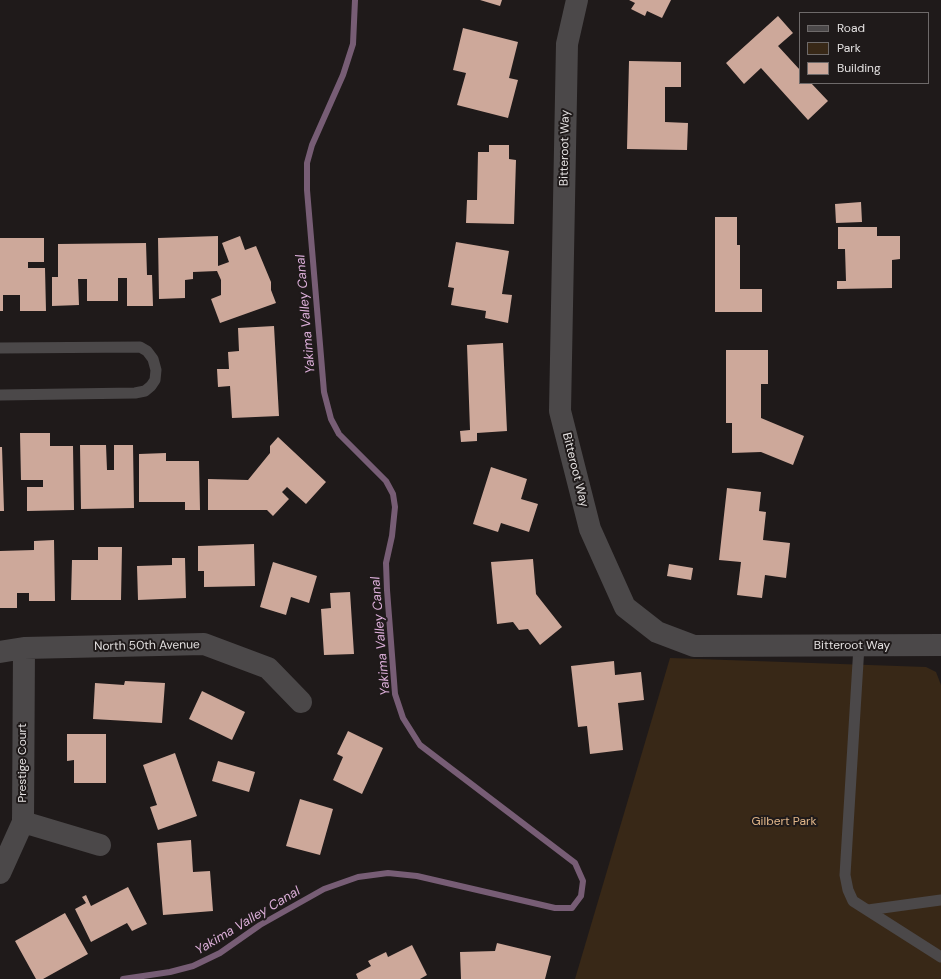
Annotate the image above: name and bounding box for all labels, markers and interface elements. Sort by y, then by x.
legend [799,12,929,84]
text: Road [837,20,865,36]
text: Park [837,40,861,56]
text: Building [837,60,881,76]
street label: Bitteroot Way [557,110,573,186]
water label: Yakima Valley Canal [293,254,319,374]
street label: Bitteroot Way [559,431,591,509]
water label: Yakima Valley Canal [368,576,394,696]
street label: North 50th Avenue [94,638,200,654]
street label: Bitteroot Way [814,639,890,653]
street label: Prestige Court [16,723,30,803]
park label: Gilbert Park [751,815,817,829]
water label: Yakima Valley Canal [193,884,303,958]

